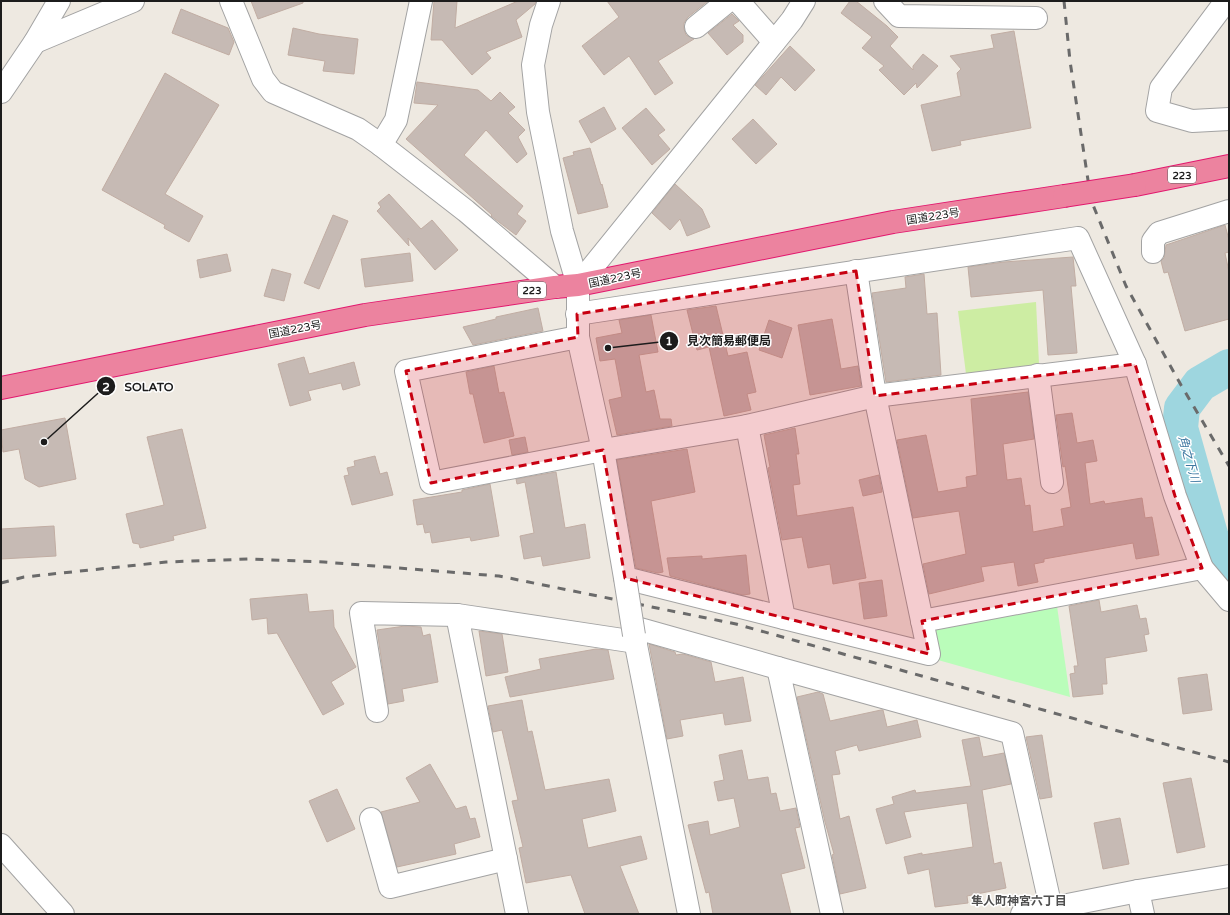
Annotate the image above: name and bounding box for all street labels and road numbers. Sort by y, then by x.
road number: 223 [1168,167,1196,183]
street label: 国道223号 [906,206,961,227]
street label: 国道223号 [587,267,643,290]
road number: 223 [518,282,546,298]
street label: 国道223号 [267,318,323,341]

